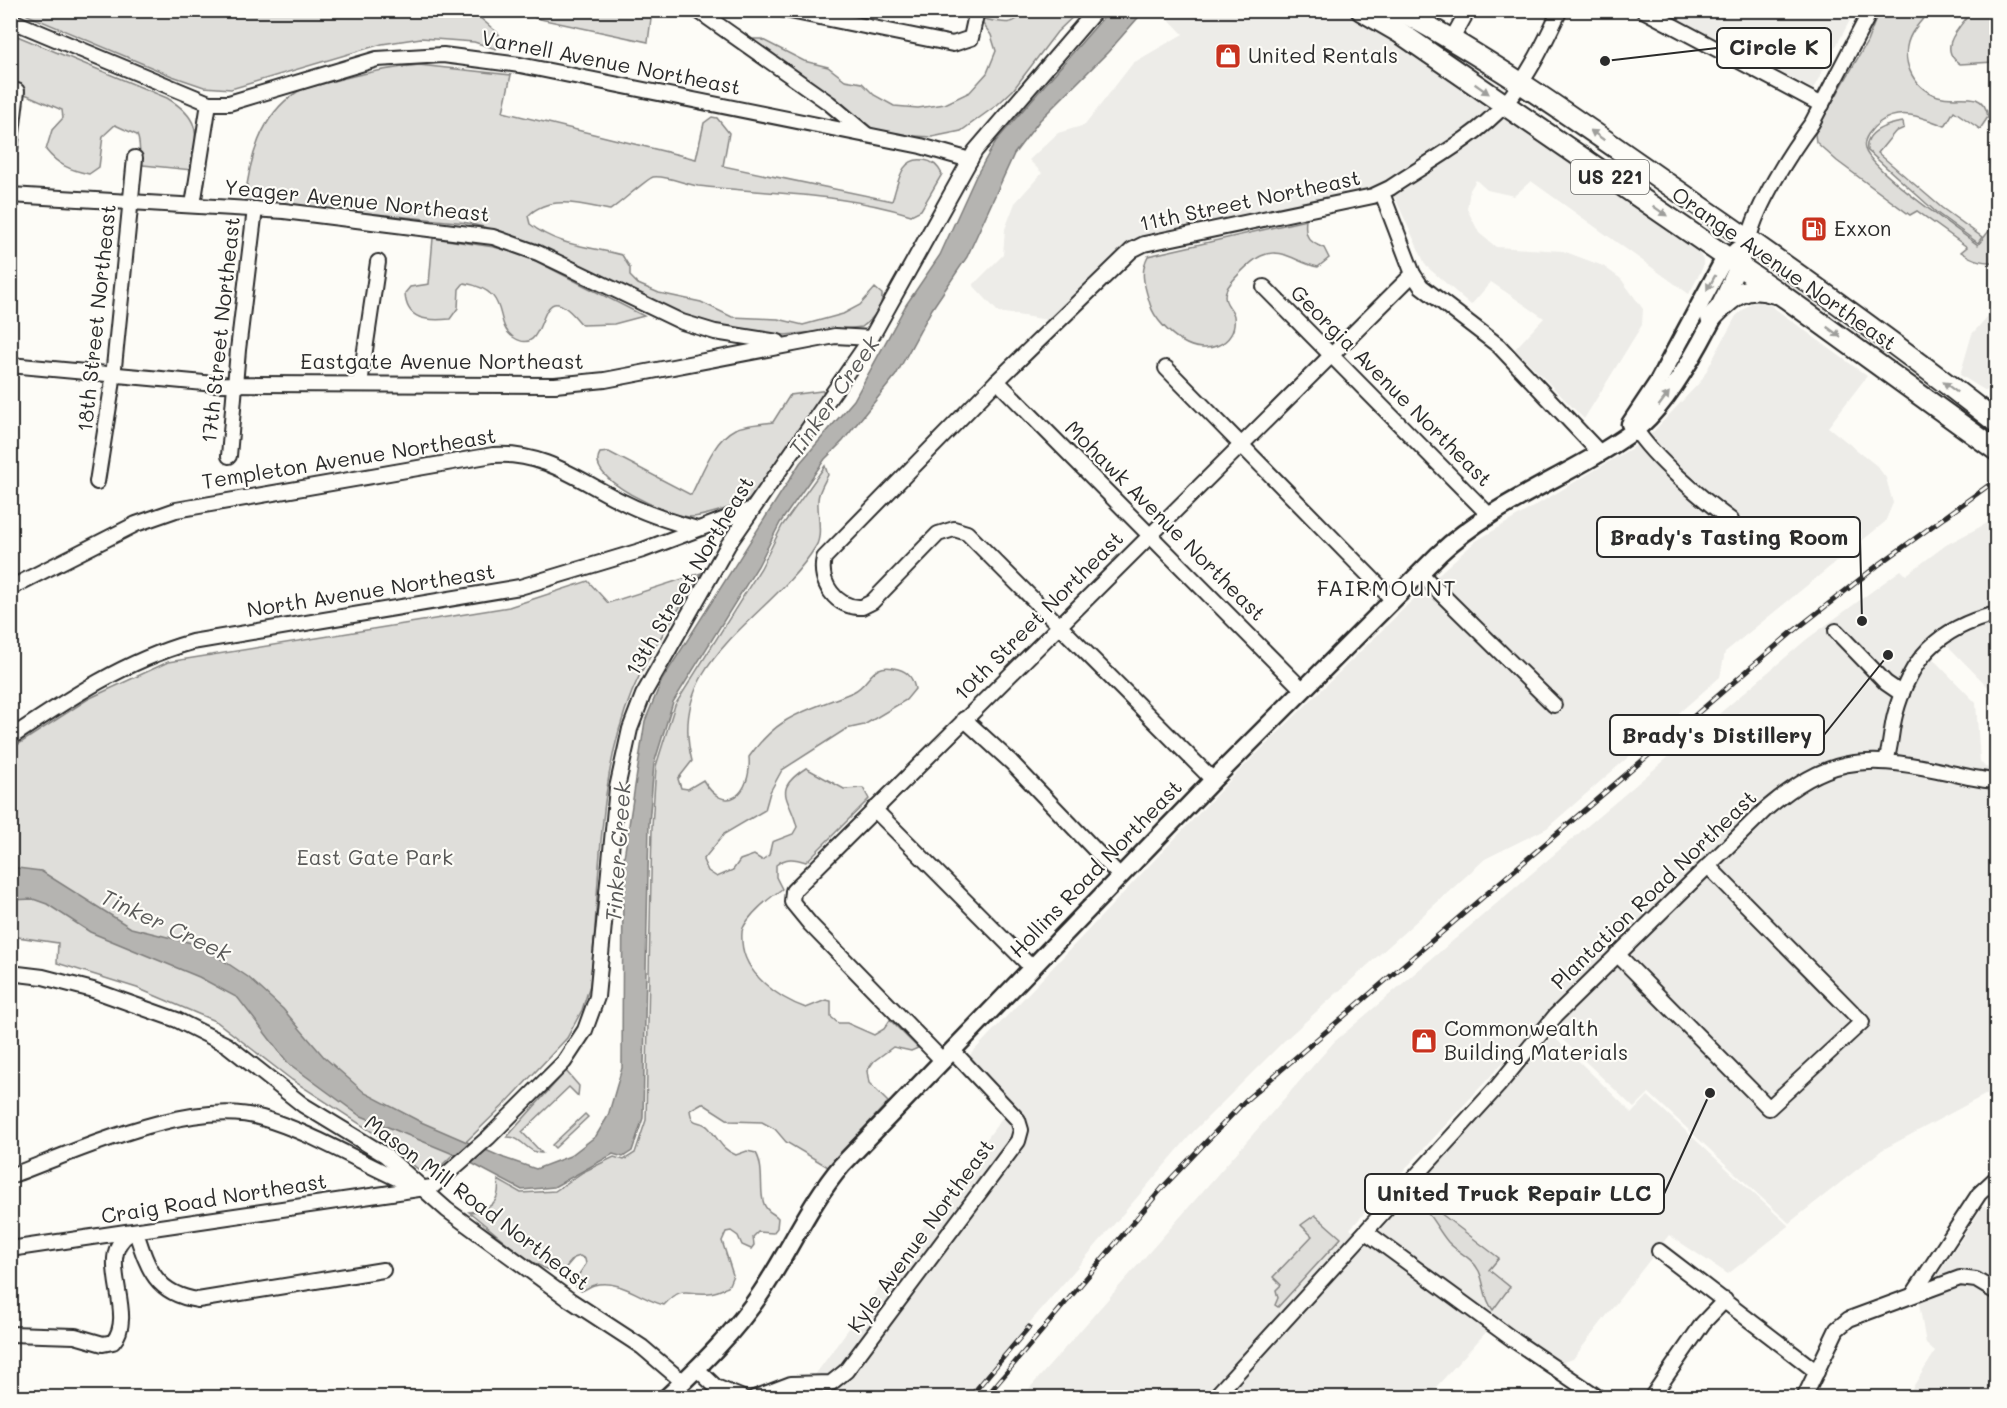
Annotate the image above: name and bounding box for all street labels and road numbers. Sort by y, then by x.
street label: Varnell Avenue Northeast [479,23,743,100]
road number: US 221 [1571,160,1649,194]
street label: 11th Street Northeast [1137,163,1363,236]
street label: Yeager Avenue Northeast [223,172,491,227]
street label: Orange Avenue Northeast [1667,180,1902,356]
street label: 18th Street Northeast [70,203,121,433]
street label: 17th Street Northeast [194,215,245,444]
street label: Georgia Avenue Northeast [1285,278,1499,492]
street label: Eastgate Avenue Northeast [300,347,584,374]
street label: Mohawk Avenue Northeast [1060,414,1272,626]
street label: Templeton Avenue Northeast [200,421,498,494]
street label: 13th Street Northeast [618,470,759,680]
street label: 10th Street Northeast [947,524,1128,705]
street label: North Avenue Northeast [245,557,497,622]
street label: Hollins Road Northeast [1003,773,1187,963]
street label: Plantation Road Northeast [1544,783,1762,994]
street label: Mason Mill Road Northeast [360,1108,596,1295]
street label: Kyle Avenue Northeast [840,1133,999,1337]
street label: Craig Road Northeast [99,1166,329,1229]

